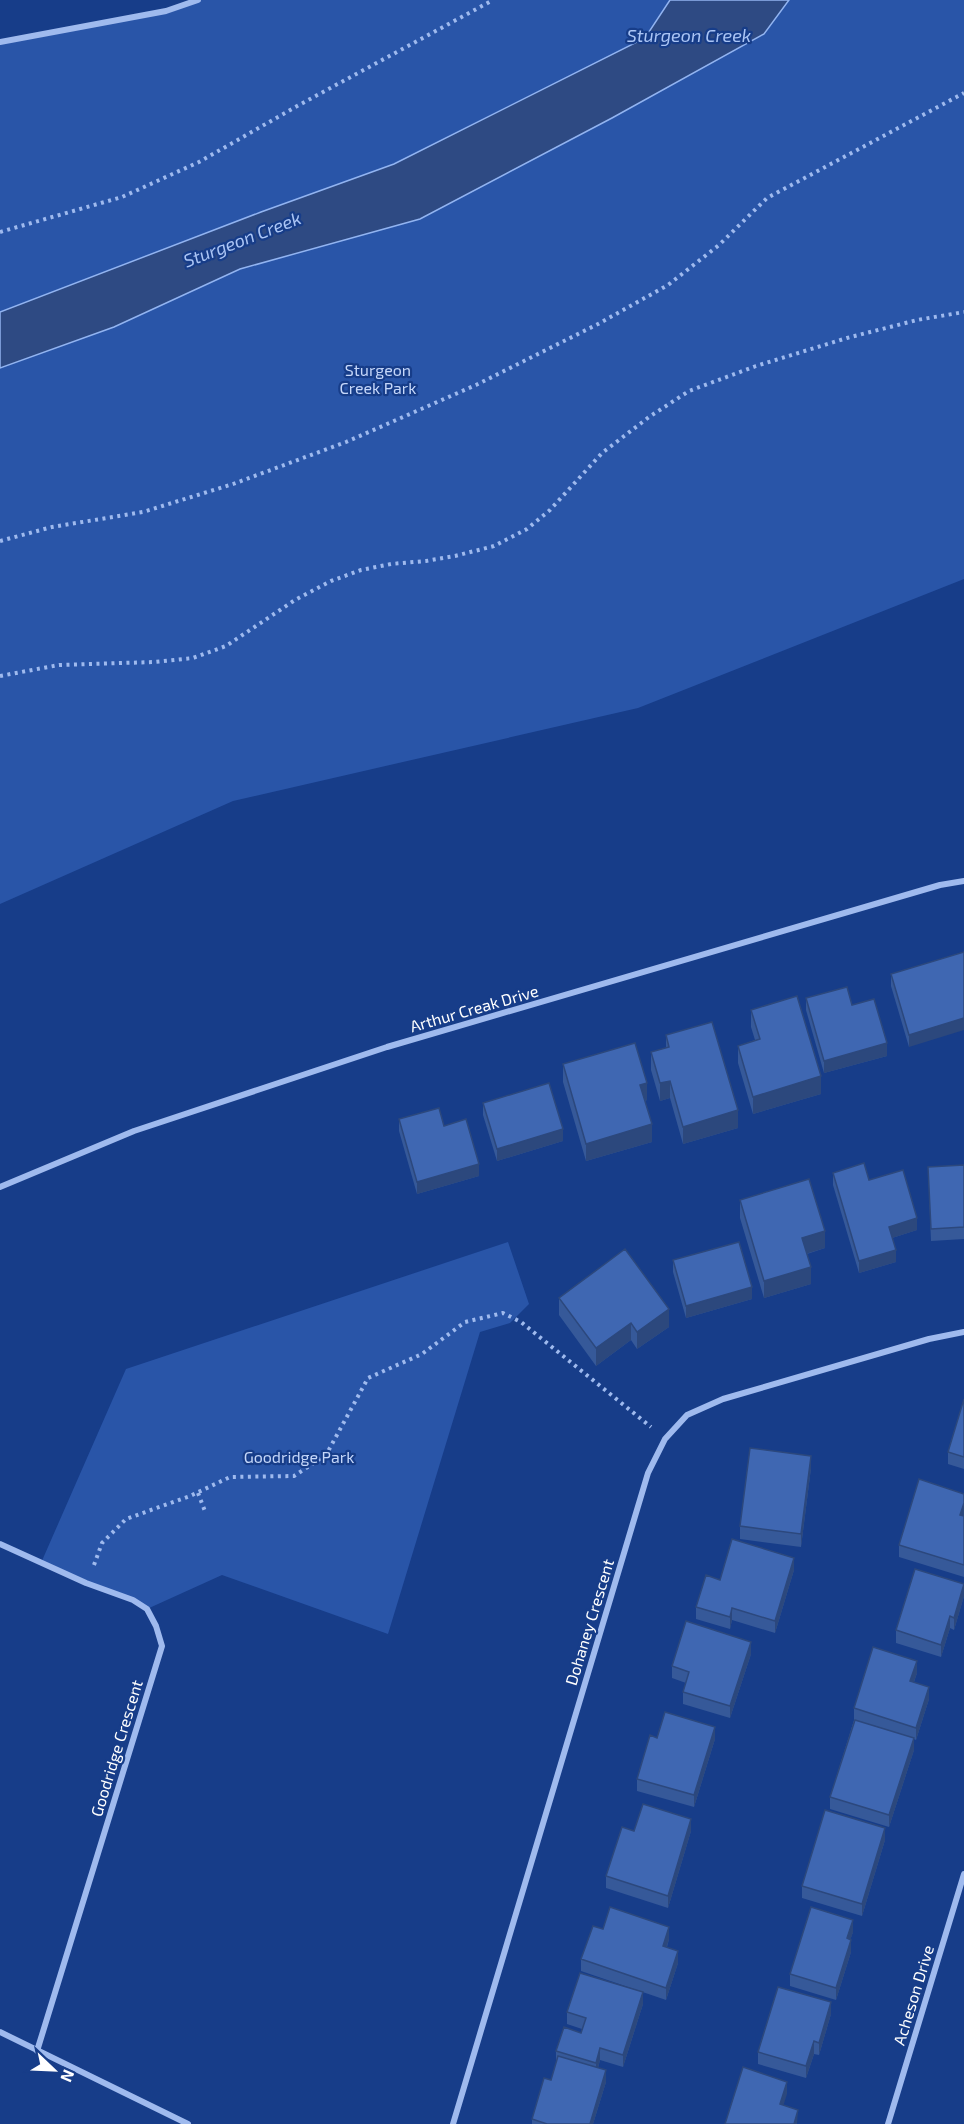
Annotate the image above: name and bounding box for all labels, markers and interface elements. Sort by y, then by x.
water label: Sturgeon Creek [627,24,751,46]
water label: Sturgeon Creek [180,206,304,272]
park label: Sturgeon Creek Park [340,360,416,397]
street label: Arthur Creak Drive [408,981,540,1035]
park label: Goodridge Park [244,1447,354,1466]
street label: Dohaney Crescent [561,1557,617,1687]
street label: Goodridge Crescent [86,1677,146,1819]
street label: Acheson Drive [889,1943,937,2047]
north arrow [24,2040,84,2100]
text: N [57,2067,79,2085]

